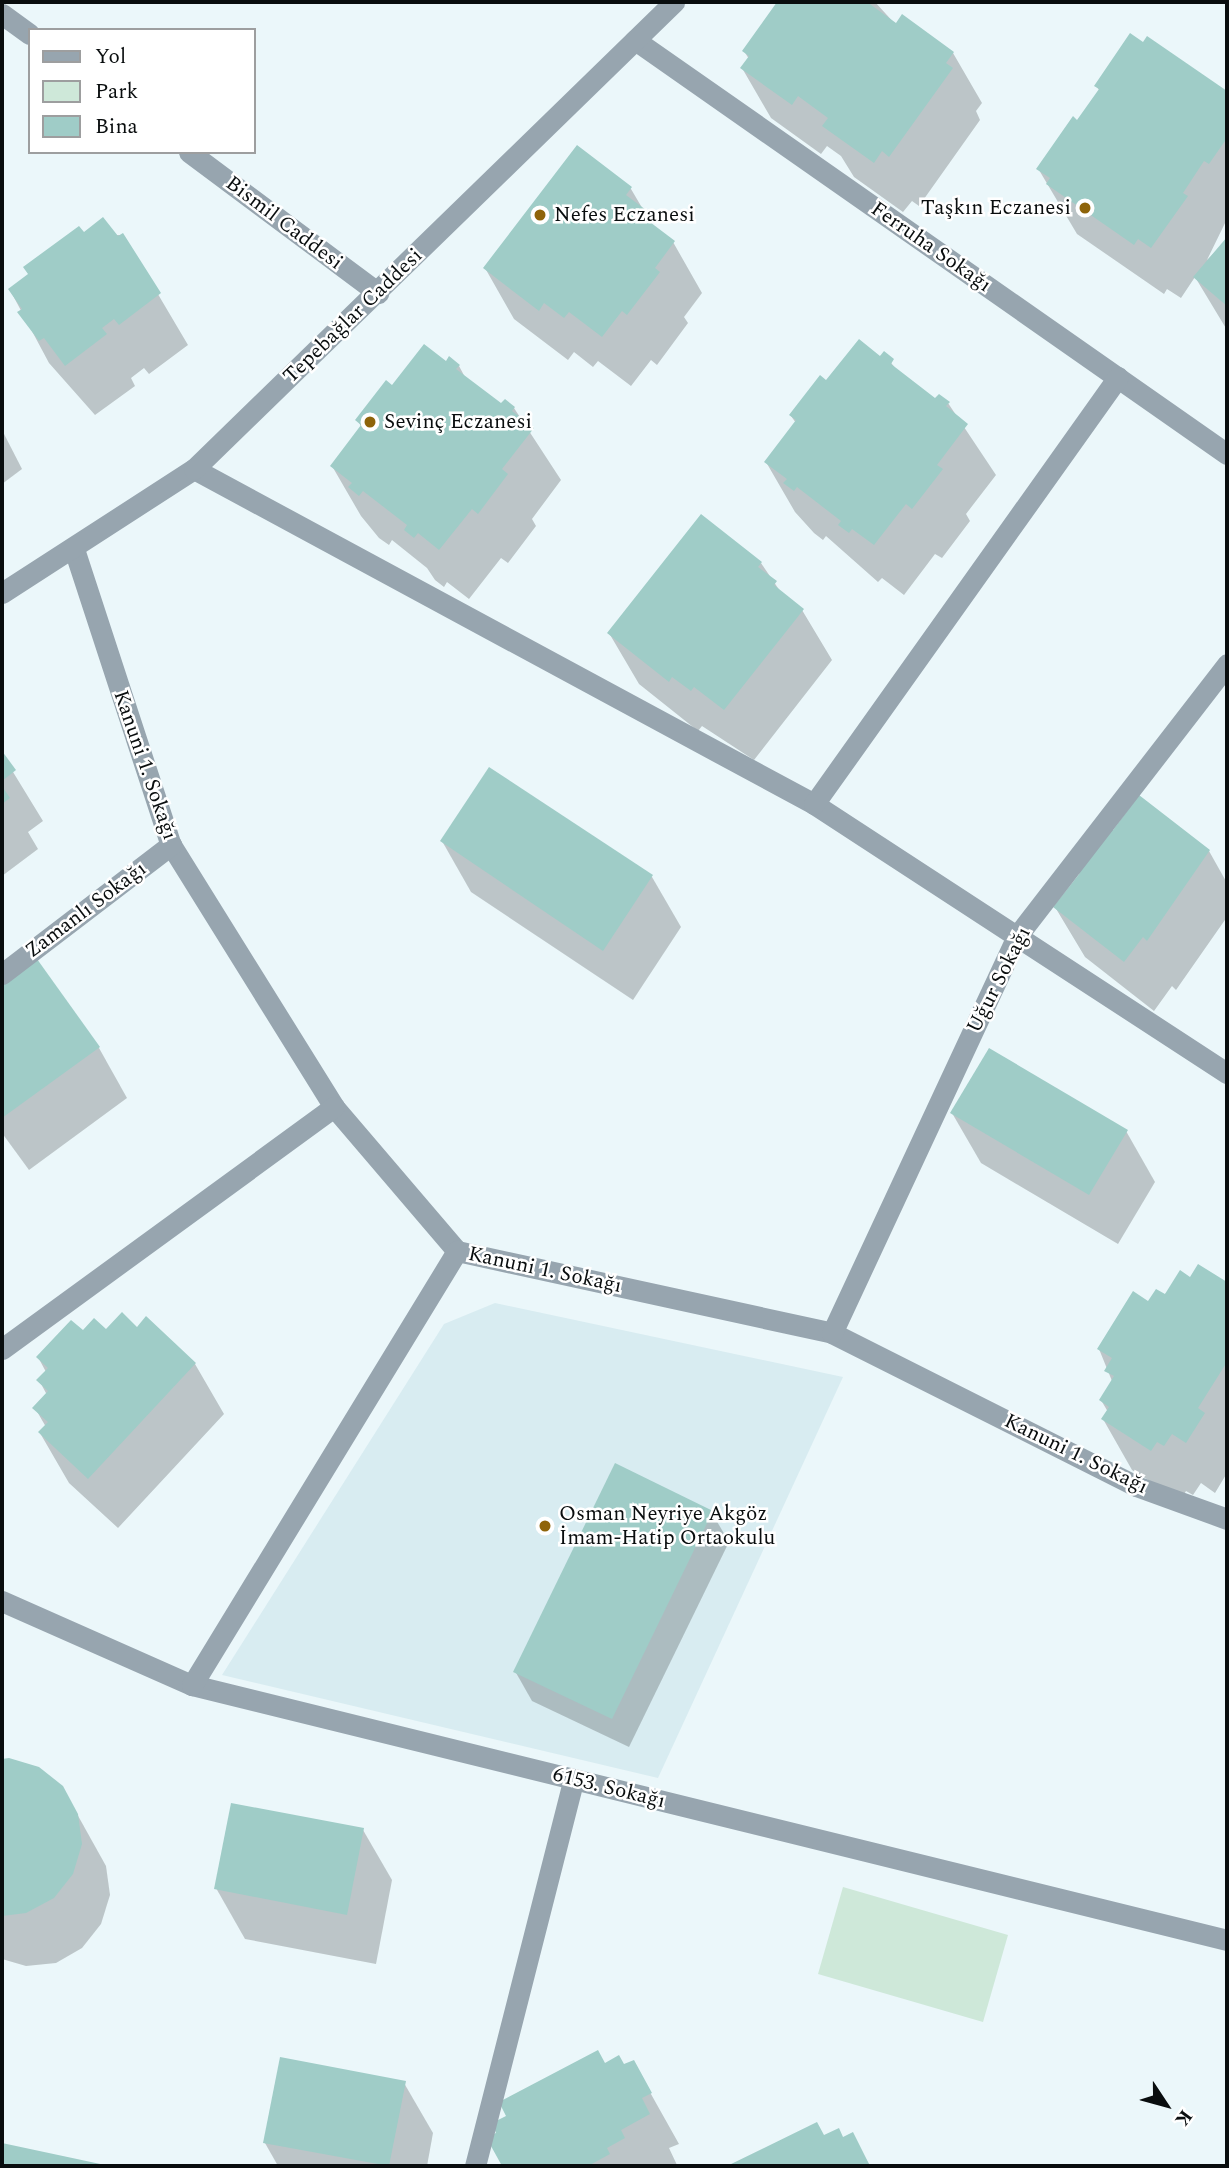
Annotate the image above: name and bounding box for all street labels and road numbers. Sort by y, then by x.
street label: Bismil Caddesi [220,171,348,275]
street label: Ferruha Sokağı [866,196,996,298]
street label: Tepebağlar Caddesi [278,243,428,389]
street label: Kanuni 1. Sokağı [108,687,182,843]
street label: Zamanlı Sokağı [21,856,151,964]
street label: Uğur Sokağı [962,923,1036,1037]
street label: Kanuni 1. Sokağı [466,1241,624,1299]
street label: Kanuni 1. Sokağı [1000,1408,1152,1500]
street label: 6153. Sokağı [550,1762,668,1814]

